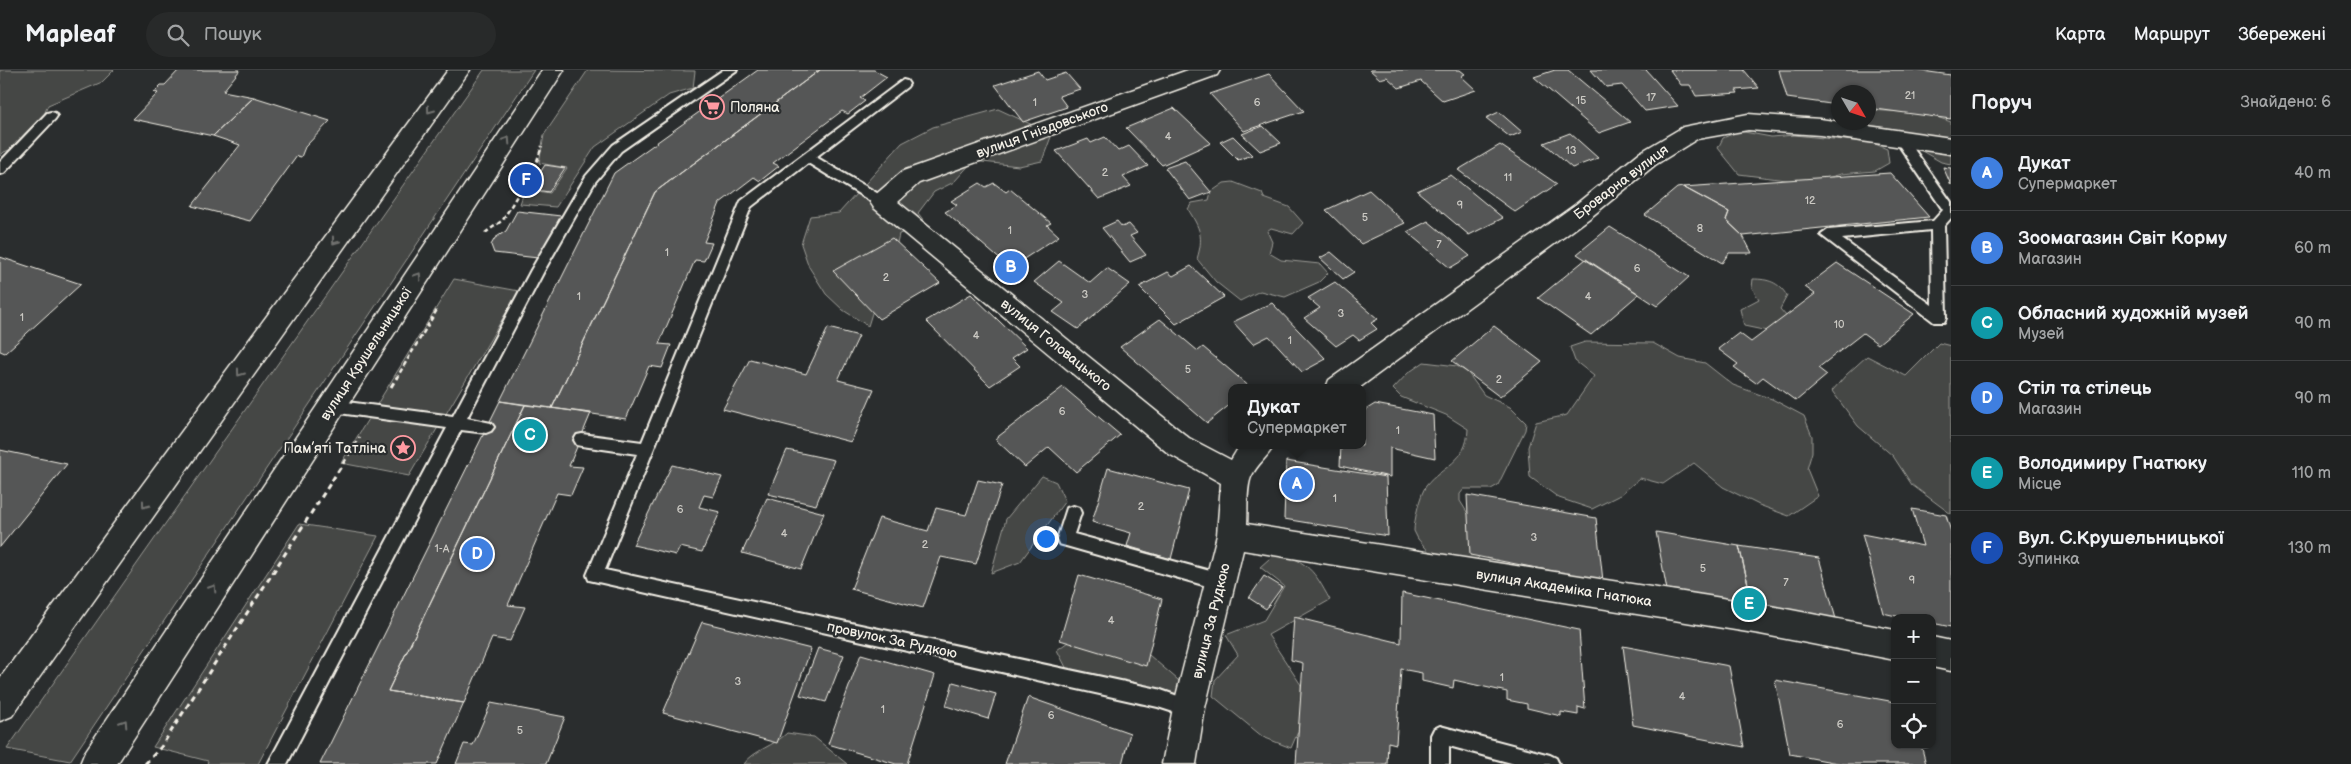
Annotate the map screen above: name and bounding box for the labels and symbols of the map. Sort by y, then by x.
north arrow [1831,85,1876,130]
house number: 21 [1905,89,1915,102]
house number: 17 [1646,91,1656,104]
supermarket icon: Поляна [699,94,725,120]
house number: 15 [1576,94,1586,107]
house number: 1 [1033,96,1037,109]
house number: 6 [1254,96,1261,109]
street label: вулиця Гніздовського [974,98,1110,162]
place label: Поляна [730,99,780,116]
one-way arrow [427,104,436,113]
house number: 4 [1165,130,1172,143]
one-way arrow [500,137,510,146]
street label: Броварна вулиця [1570,141,1672,223]
house number: 13 [1565,144,1577,157]
pin: F [510,161,542,199]
house number: 2 [1102,166,1109,179]
house number: 11 [1504,171,1512,184]
house number: 12 [1805,194,1816,207]
house number: 9 [1457,199,1463,212]
house number: 5 [1362,211,1368,224]
house number: 8 [1697,222,1703,235]
house number: 1 [1008,224,1012,237]
one-way arrow [332,235,341,245]
house number: 7 [1436,238,1442,251]
house number: 1 [665,246,669,259]
pin: B [995,248,1027,286]
house number: 6 [1634,262,1641,275]
house number: 2 [883,271,890,284]
one-way arrow [411,273,421,282]
street label: вулиця Крушельницької [317,284,416,424]
house number: 3 [1082,288,1089,301]
house number: 1 [577,290,581,303]
house number: 4 [1585,290,1592,303]
street label: вулиця Головацького [997,295,1115,395]
house number: 3 [1338,307,1345,320]
house number: 1 [20,311,24,324]
house number: 10 [1834,318,1845,331]
house number: 4 [973,329,980,342]
house number: 1 [1288,334,1292,347]
house number: 5 [1185,363,1191,376]
one-way arrow [237,367,246,377]
house number: 2 [1496,373,1503,386]
house number: 6 [1059,405,1066,418]
pin: C [514,416,546,454]
house number: 1 [1396,424,1400,437]
place icon: Пам’яті Татліна [390,435,416,461]
place label: Пам’яті Татліна [283,440,387,457]
pin: A [1281,465,1313,503]
house number: 1 [1333,492,1337,505]
one-way arrow [142,499,151,508]
house number: 2 [1138,500,1145,513]
house number: 6 [677,503,684,516]
your location [1033,526,1059,552]
house number: 4 [781,527,788,540]
house number: 3 [1531,531,1538,544]
pin: D [461,535,493,573]
house number: 2 [922,538,929,551]
house number: 1-А [435,542,450,555]
street label: вулиця За Рудкою [1188,561,1234,680]
house number: 5 [1700,562,1706,575]
street label: вулиця Академіка Гнатюка [1475,566,1654,610]
house number: 9 [1909,574,1915,587]
house number: 7 [1783,576,1789,589]
one-way arrow [207,584,216,593]
pin: E [1733,585,1765,623]
house number: 4 [1108,614,1115,627]
street label: провулок За Рудкою [825,618,959,662]
house number: 1 [1500,671,1504,684]
house number: 3 [735,675,742,688]
house number: 4 [1679,690,1686,703]
house number: 1 [881,703,885,716]
house number: 6 [1048,709,1055,722]
house number: 6 [1837,718,1844,731]
one-way arrow [117,720,127,729]
house number: 5 [517,724,523,737]

